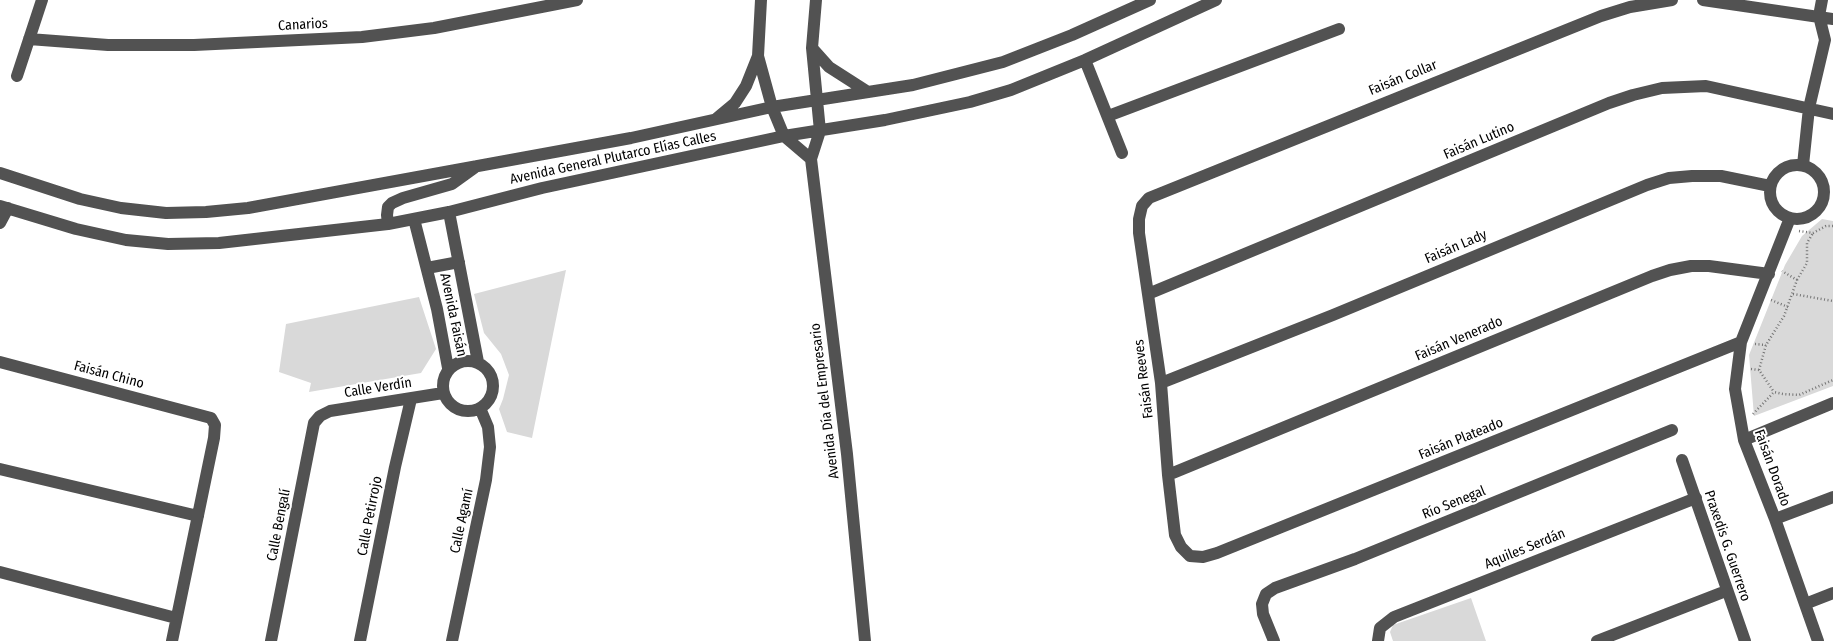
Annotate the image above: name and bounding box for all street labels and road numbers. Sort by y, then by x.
street label: Canarios [278,15,328,35]
street label: Faisán Collar [1366,57,1440,99]
street label: Faisán Lutino [1441,119,1517,163]
street label: Avenida General Plutarco Elías Calles [508,128,718,188]
street label: Faisán Lady [1422,226,1490,268]
street label: Avenida Faisán [436,272,470,358]
street label: Faisán Venerado [1413,313,1505,365]
street label: Avenida Día del Empresario [807,322,843,480]
street label: Faisán Reeves [1131,339,1157,419]
street label: Faisán Chino [72,358,146,392]
street label: Calle Verdín [343,374,413,402]
street label: Faisán Plateado [1416,414,1506,464]
street label: Faisán Dorado [1750,427,1794,509]
street label: Calle Petirrojo [354,475,386,557]
street label: Río Senegal [1420,483,1488,523]
street label: Calle Bengalí [264,487,294,563]
street label: Calle Agamí [447,487,477,555]
street label: Praxedis G. Guerrero [1700,488,1754,604]
street label: Aquiles Serdán [1482,525,1568,573]

